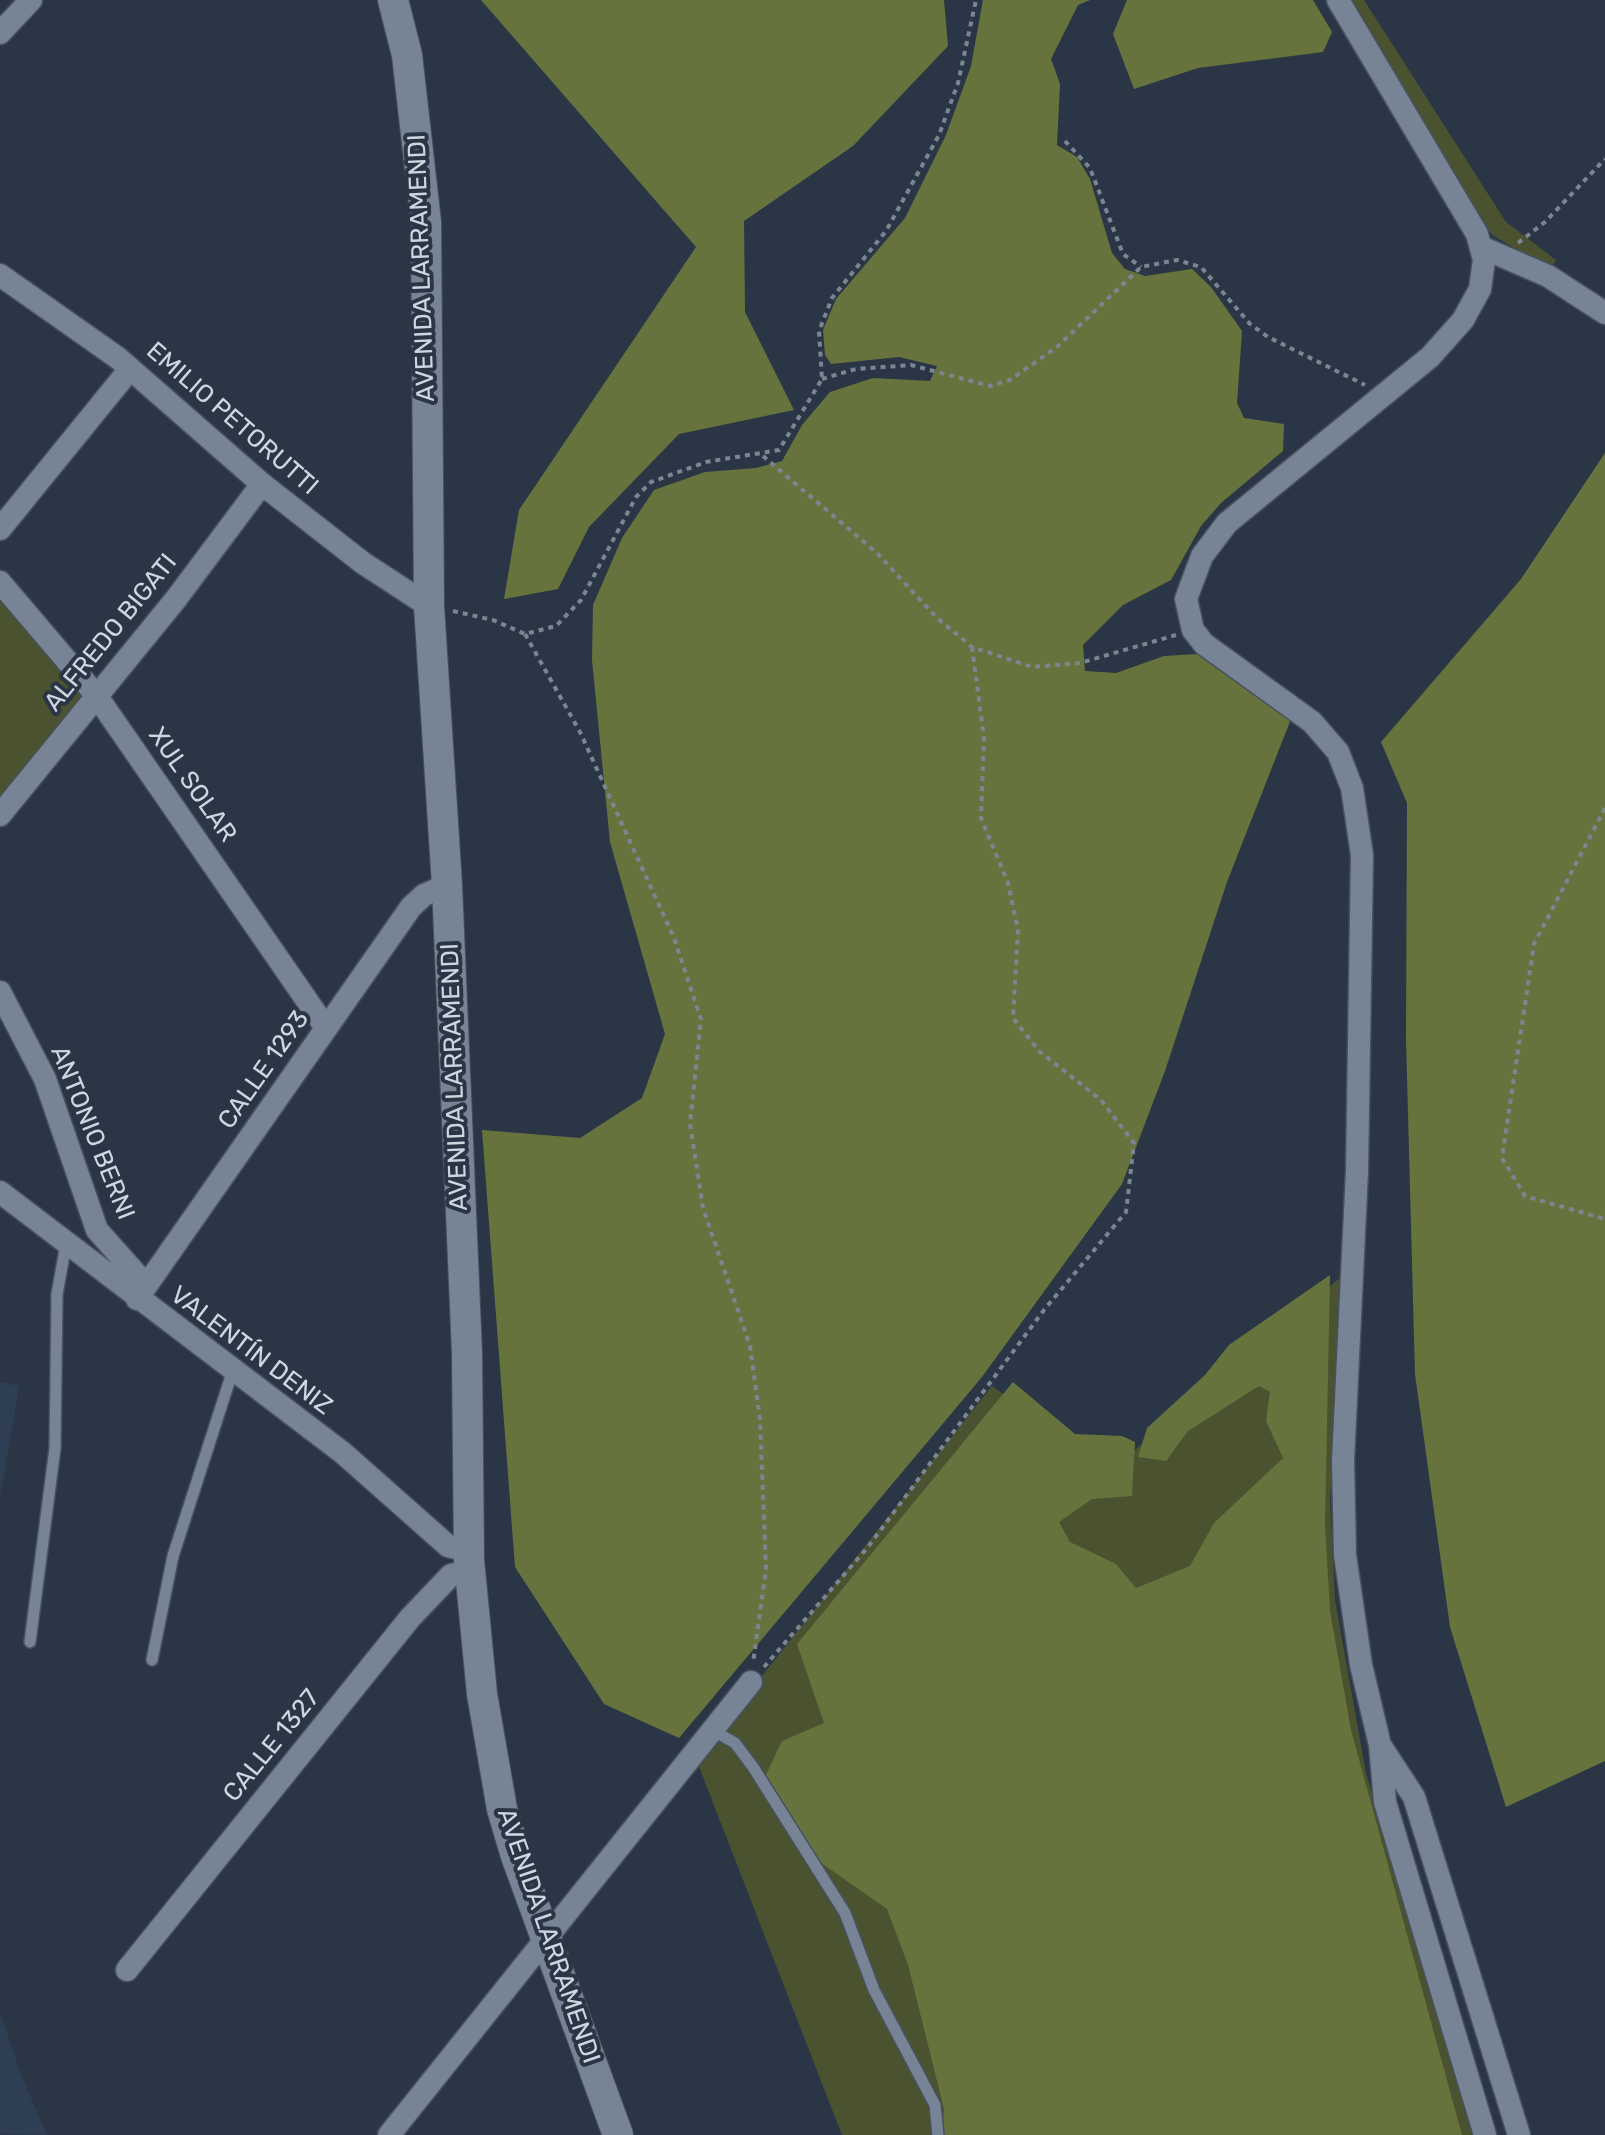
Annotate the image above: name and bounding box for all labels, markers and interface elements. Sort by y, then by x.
street label: AVENIDA LARRAMENDI [402,134,442,402]
street label: EMILIO PETORUTTI [140,336,324,502]
street label: ALFREDO BIGATI [38,548,184,718]
street label: XUL SOLAR [142,722,242,848]
street label: AVENIDA LARRAMENDI [435,943,475,1211]
street label: CALLE 1293 [212,1005,316,1135]
street label: ANTONIO BERNI [43,1042,141,1224]
street label: VALENTÍN DENIZ [164,1280,338,1422]
street label: CALLE 1327 [218,1684,326,1808]
street label: AVENIDA LARRAMENDI [490,1805,606,2067]

